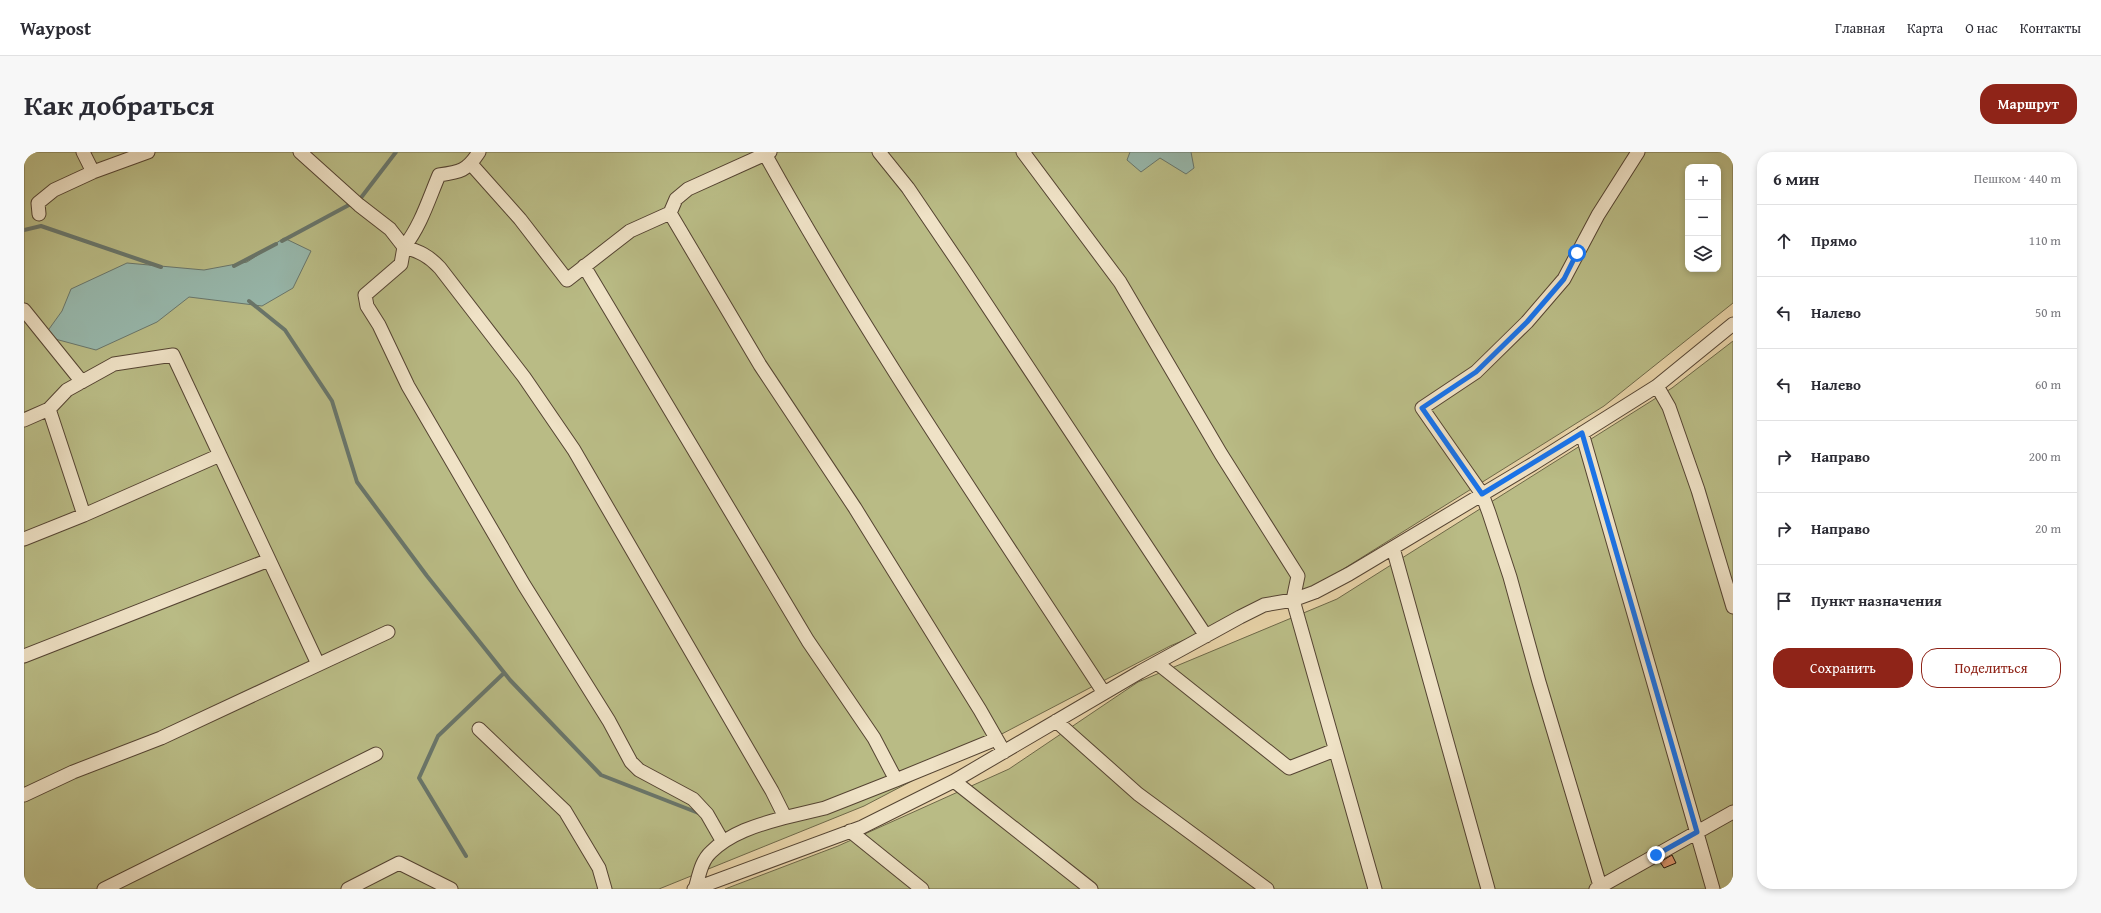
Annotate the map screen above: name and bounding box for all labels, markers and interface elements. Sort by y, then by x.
text: Waypost [20,14,91,42]
text: Главная [1835,18,1885,38]
text: Карта [1907,18,1943,38]
text: О нас [1965,18,1998,38]
text: Контакты [2020,18,2081,38]
text: Как добраться [24,84,214,125]
button: Маршрут [1980,84,2077,124]
map controls [1685,164,1721,272]
button: + [1685,164,1721,200]
text: 6 мин [1773,166,1819,191]
text: Пешком · 440 m [1974,169,2061,188]
button: − [1685,200,1721,236]
icon: ahead [1773,230,1795,252]
text: Прямо [1811,230,1857,251]
text: 110 m [2029,231,2061,250]
button: layers [1685,236,1721,272]
route start [1568,244,1586,262]
icon: left [1773,302,1795,324]
text: Налево [1811,302,1861,323]
text: 50 m [2035,303,2061,322]
icon: left [1773,374,1795,396]
text: Налево [1811,374,1861,395]
text: 60 m [2035,375,2061,394]
icon: right [1773,446,1795,468]
text: Направо [1811,446,1870,467]
text: 200 m [2029,447,2061,466]
icon: right [1773,518,1795,540]
text: Направо [1811,518,1870,539]
text: 20 m [2035,519,2061,538]
icon: arrive [1773,590,1795,612]
text: Пункт назначения [1811,590,1942,611]
button: Сохранить [1773,648,1913,688]
button: Поделиться [1921,648,2061,688]
route end [1647,846,1665,864]

